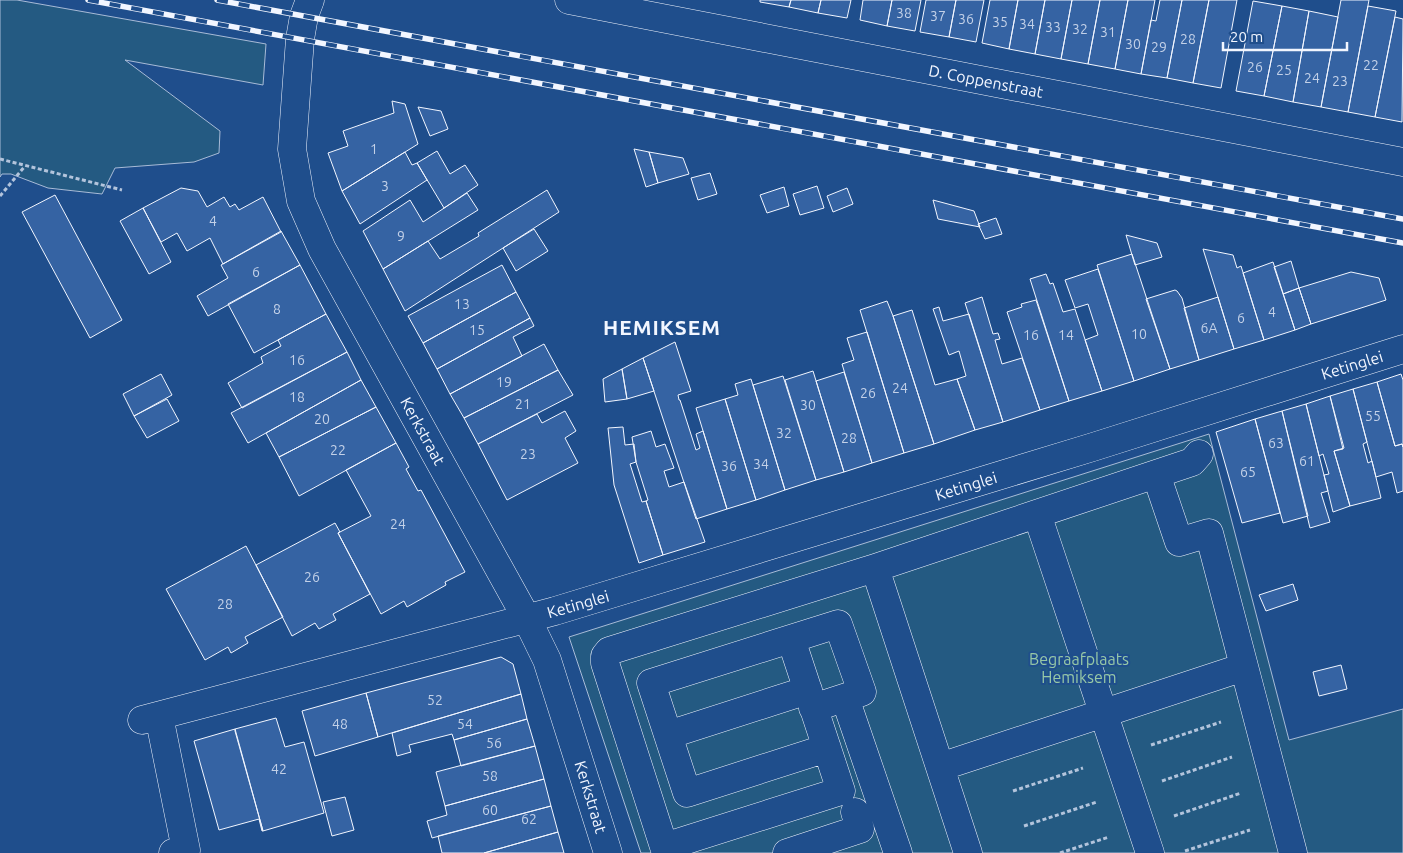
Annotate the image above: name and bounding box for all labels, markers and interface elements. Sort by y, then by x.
house number: 38 [896,5,912,21]
house number: 37 [930,8,946,24]
house number: 36 [958,11,974,27]
house number: 35 [992,14,1008,30]
house number: 34 [1019,16,1035,32]
house number: 33 [1045,19,1061,35]
scale bar [1223,20,1347,52]
house number: 32 [1072,21,1088,37]
house number: 31 [1100,24,1116,40]
text: 20 m [1230,28,1263,45]
house number: 28 [1180,31,1196,47]
house number: 30 [1125,36,1141,52]
house number: 29 [1151,39,1167,55]
house number: 22 [1363,57,1379,73]
house number: 26 [1247,59,1263,75]
street label: D. Coppenstraat [927,61,1046,101]
house number: 25 [1276,62,1292,78]
house number: 24 [1304,70,1320,86]
house number: 23 [1332,73,1348,89]
house number: 1 [370,141,378,157]
house number: 3 [381,178,389,194]
house number: 4 [209,213,217,229]
house number: 9 [397,228,405,244]
house number: 6 [252,264,260,280]
house number: 13 [454,296,470,312]
house number: 8 [273,301,281,317]
house number: 4 [1268,304,1276,320]
house number: 6 [1237,310,1245,326]
district label: HEMIKSEM [603,315,721,339]
house number: 6A [1201,320,1218,336]
house number: 15 [469,322,485,338]
house number: 10 [1131,326,1147,342]
house number: 16 [1023,327,1039,343]
house number: 14 [1058,327,1074,343]
street label: Ketinglei [1319,347,1385,383]
house number: 16 [289,352,305,368]
house number: 19 [496,374,512,390]
house number: 24 [892,380,908,396]
house number: 26 [860,385,876,401]
house number: 18 [289,389,305,405]
street label: Kerkstraat [397,394,449,469]
house number: 21 [515,396,531,412]
house number: 30 [800,397,816,413]
house number: 55 [1365,408,1381,424]
house number: 20 [314,411,330,427]
house number: 32 [776,425,792,441]
house number: 28 [841,430,857,446]
house number: 63 [1268,435,1284,451]
house number: 22 [330,442,346,458]
house number: 23 [520,446,536,462]
house number: 61 [1299,453,1315,469]
house number: 34 [753,456,769,472]
house number: 36 [721,458,737,474]
house number: 65 [1240,464,1256,480]
street label: Ketinglei [933,468,999,504]
house number: 24 [390,516,406,532]
house number: 26 [304,569,320,585]
street label: Ketinglei [545,587,611,621]
house number: 28 [217,596,233,612]
park label: Begraafplaats Hemiksem [1029,650,1129,686]
house number: 52 [427,692,443,708]
house number: 48 [332,716,348,732]
house number: 54 [457,716,473,732]
house number: 56 [486,735,502,751]
street label: Kerkstraat [571,759,611,836]
house number: 42 [271,761,287,777]
house number: 58 [482,768,498,784]
house number: 60 [482,802,498,818]
house number: 62 [521,811,537,827]

